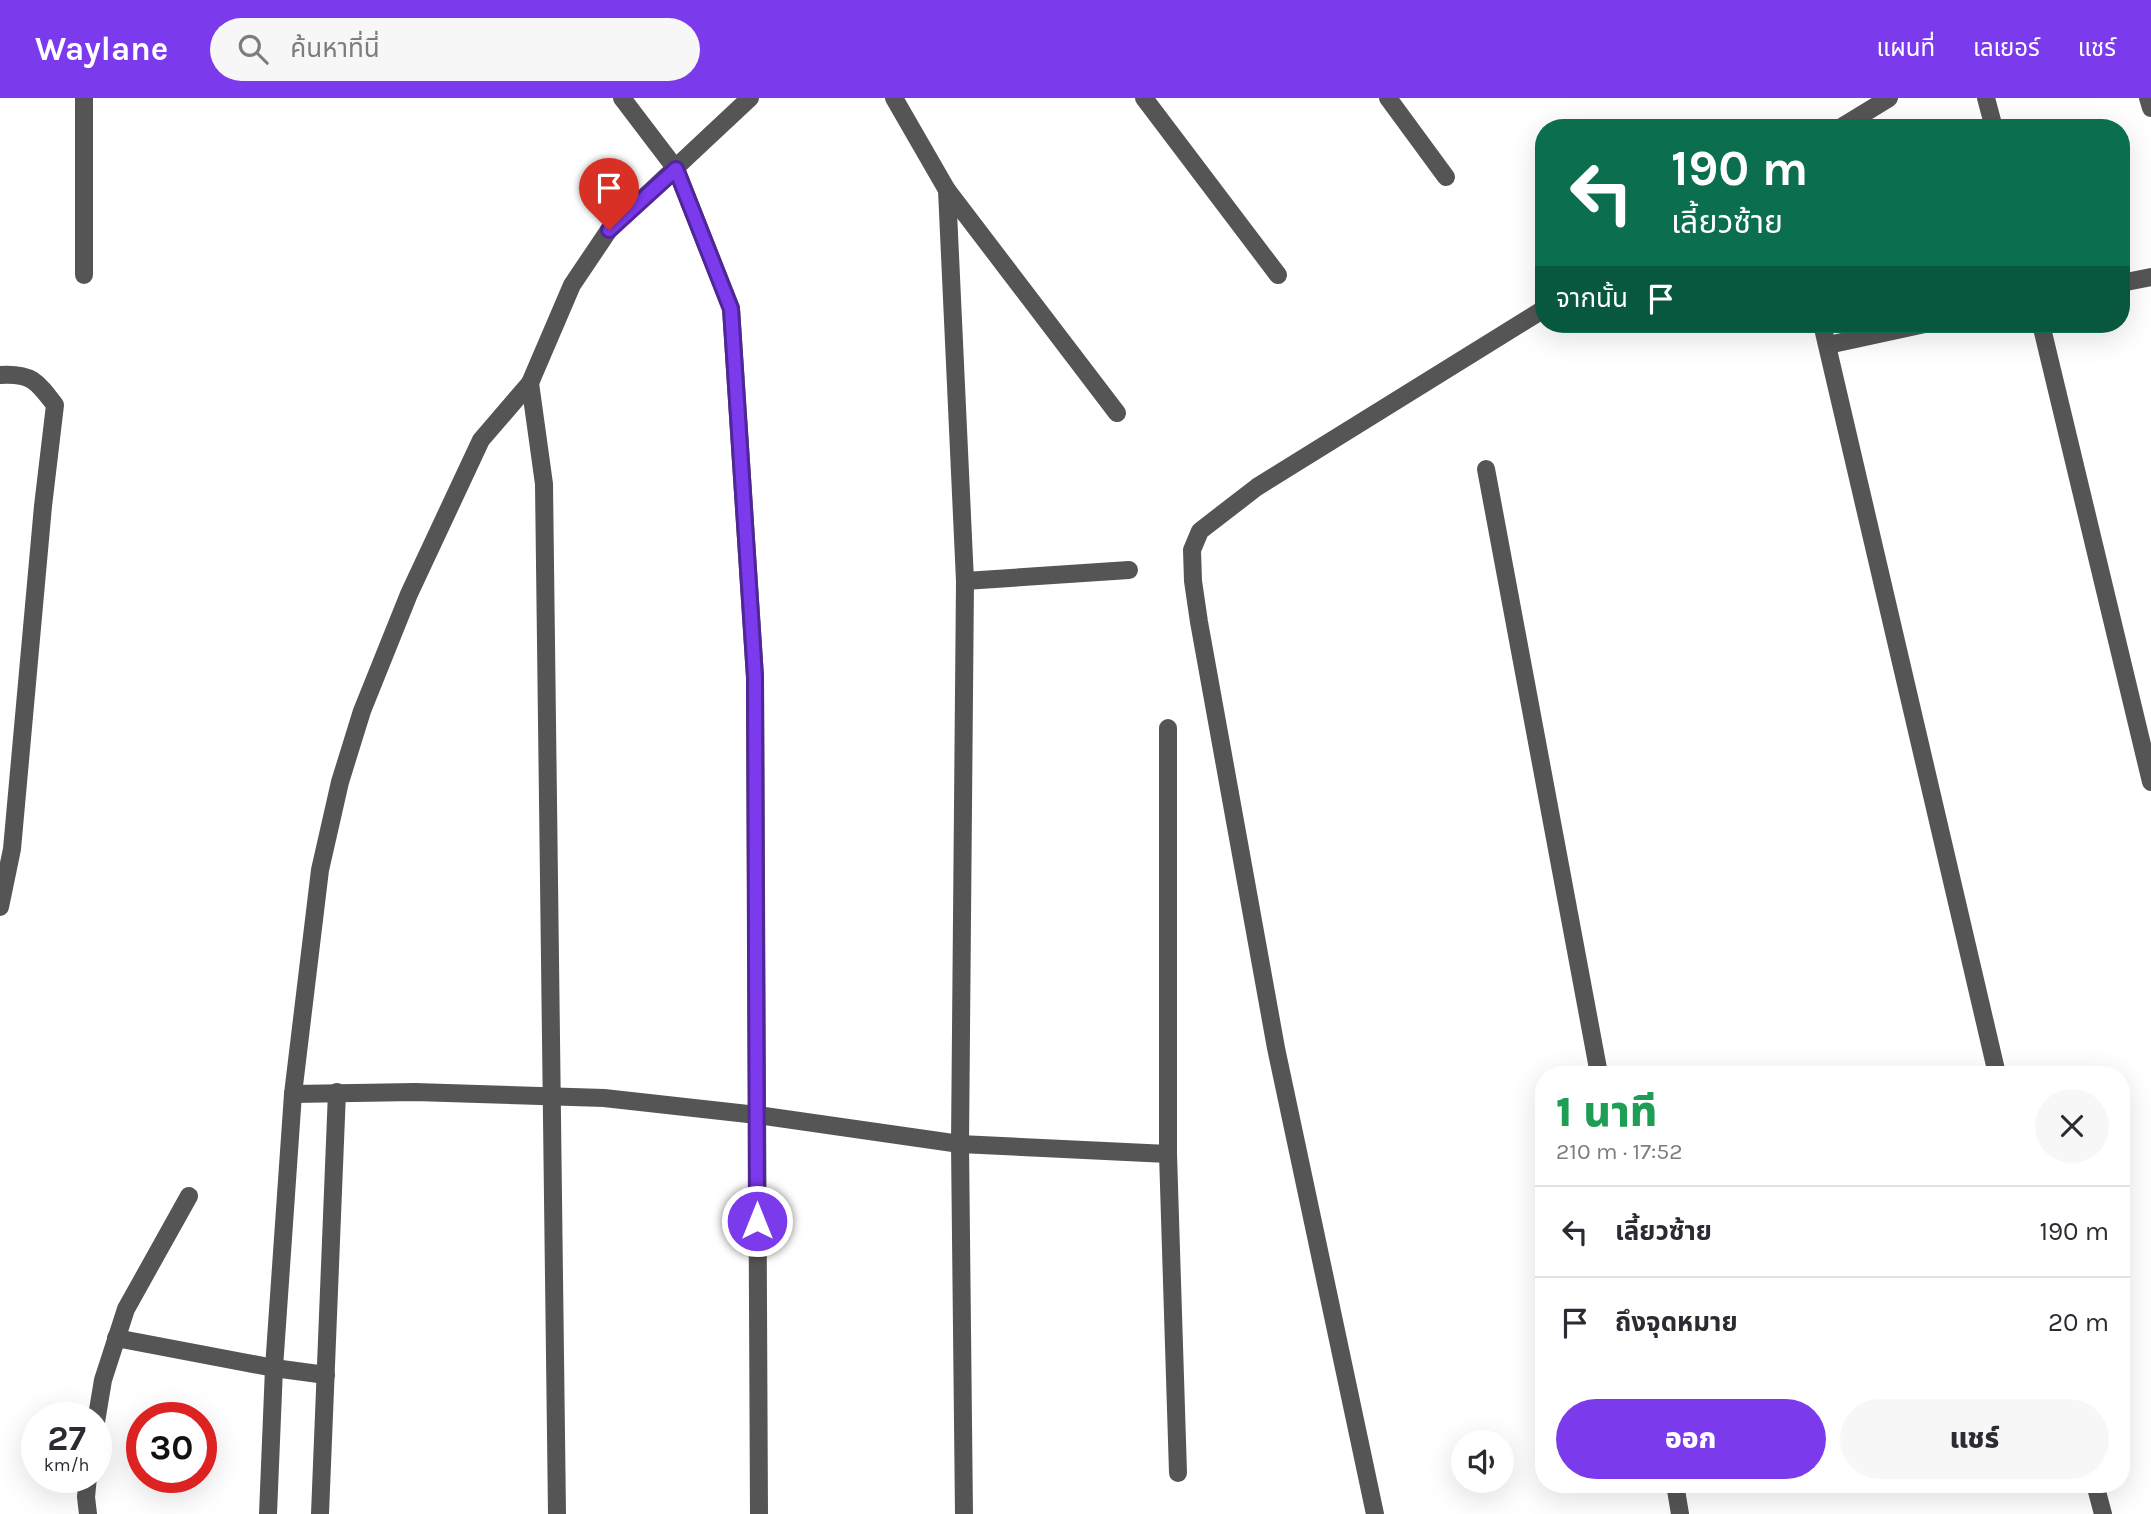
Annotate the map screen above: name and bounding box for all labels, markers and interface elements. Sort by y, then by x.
search box [210,18,700,81]
text: Waylane [35,30,168,68]
icon: search [234,30,272,68]
text: ค้นหาที่นี่ [290,33,380,64]
text: แผนที่ [1877,34,1935,62]
text: เลเยอร์ [1973,34,2040,62]
text: แชร์ [2078,34,2116,62]
text: 190 m [1671,140,1808,197]
icon: left [1556,147,1647,238]
pin [579,158,639,230]
icon: arrive [590,169,628,207]
text: เลี้ยวซ้าย [1671,204,1783,241]
icon: arrive [1642,280,1680,318]
text: จากนั้น [1556,283,1628,314]
text: 1 นาที [1556,1087,1657,1137]
button: close [2035,1089,2109,1163]
text: 210 m · 17:52 [1556,1138,1683,1165]
position arrow [720,1184,794,1258]
icon: left [1556,1213,1594,1251]
text: เลี้ยวซ้าย [1615,1216,1712,1247]
text: 190 m [2039,1216,2109,1247]
icon: arrive [1556,1304,1594,1342]
text: ถึงจุดหมาย [1615,1307,1738,1338]
text: 20 m [2048,1307,2109,1338]
button: ออก [1556,1399,1826,1479]
button: แชร์ [1840,1399,2109,1479]
speed limit sign: 30 [126,1402,217,1493]
text: 27 [47,1418,86,1459]
map controls [1451,1430,1514,1493]
button: sound [1451,1430,1514,1493]
text: km/h [44,1454,89,1476]

